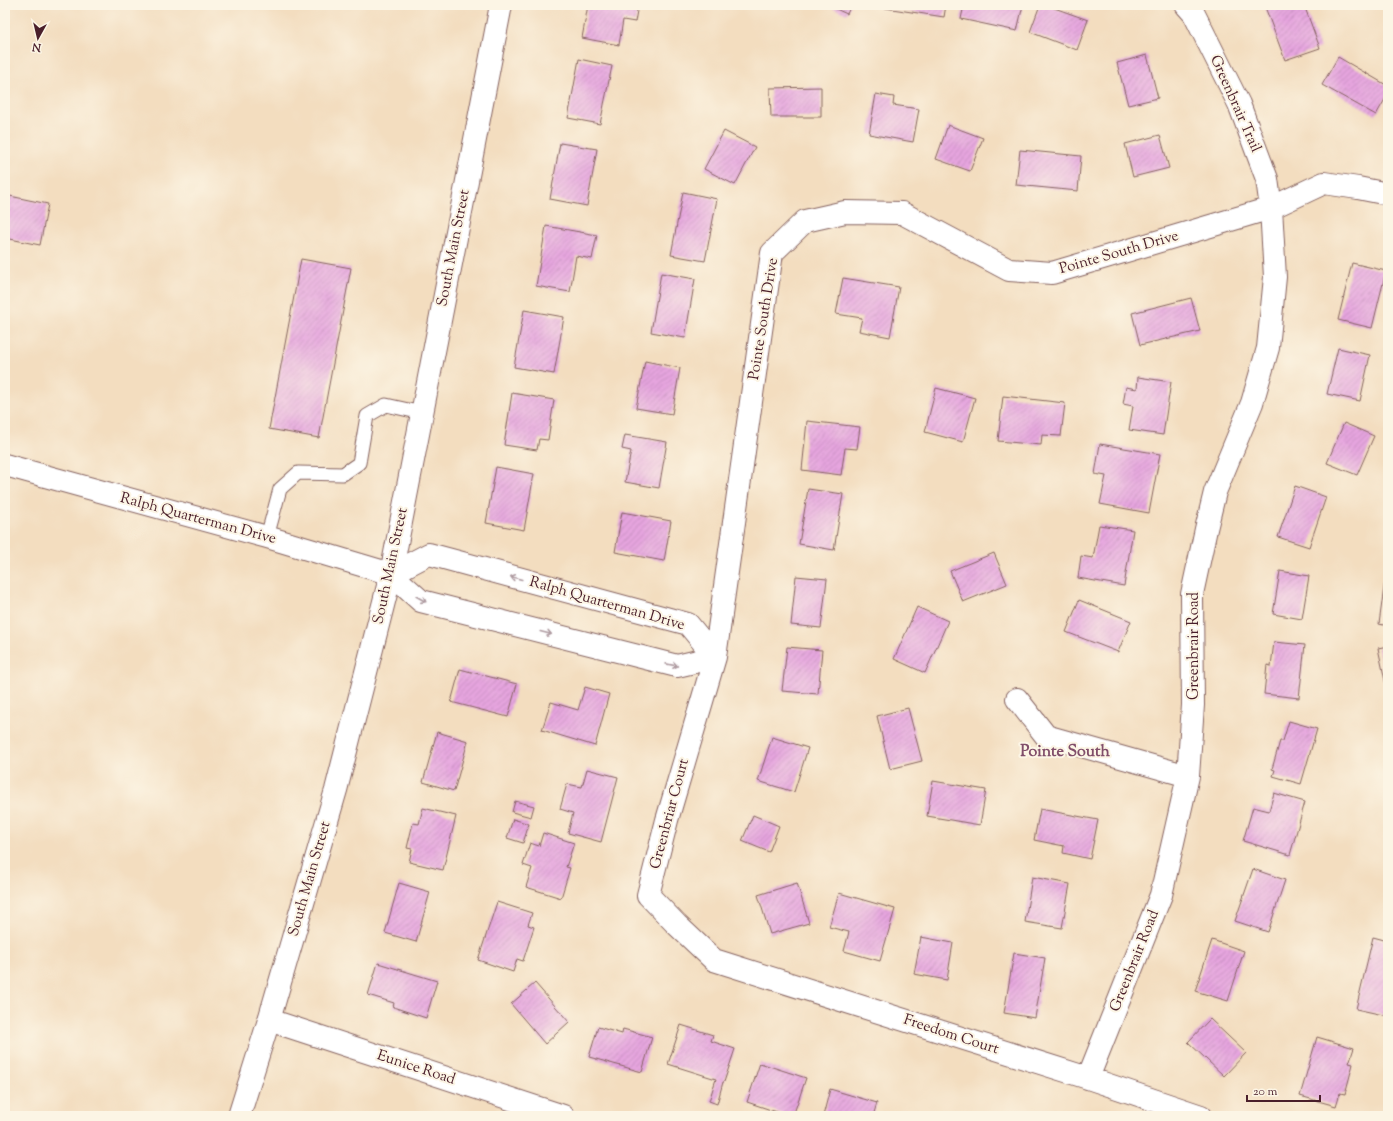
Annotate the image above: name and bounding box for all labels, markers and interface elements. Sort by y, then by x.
north arrow [18,18,58,58]
text: N [31,38,43,56]
street label: Greenbrair Trail [1204,52,1266,156]
street label: South Main Street [432,188,476,308]
street label: Pointe South Drive [1057,226,1181,280]
street label: Pointe South Drive [744,256,784,382]
street label: Ralph Quarterman Drive [118,488,278,550]
street label: South Main Street [368,506,414,626]
street label: Ralph Quarterman Drive [527,572,687,636]
one-way arrow [509,574,522,581]
street label: Greenbrair Road [1184,591,1205,700]
one-way arrow [415,595,427,603]
one-way arrow [539,629,552,637]
one-way arrow [665,661,678,669]
district label: Pointe South [1020,741,1110,764]
street label: Greenbriar Court [645,756,695,872]
street label: South Main Street [284,819,336,939]
street label: Greenbrair Road [1105,906,1165,1015]
street label: Freedom Court [901,1010,1001,1060]
street label: Eunice Road [374,1045,458,1091]
scale bar [1247,1077,1320,1103]
text: 20 m [1253,1083,1278,1101]

